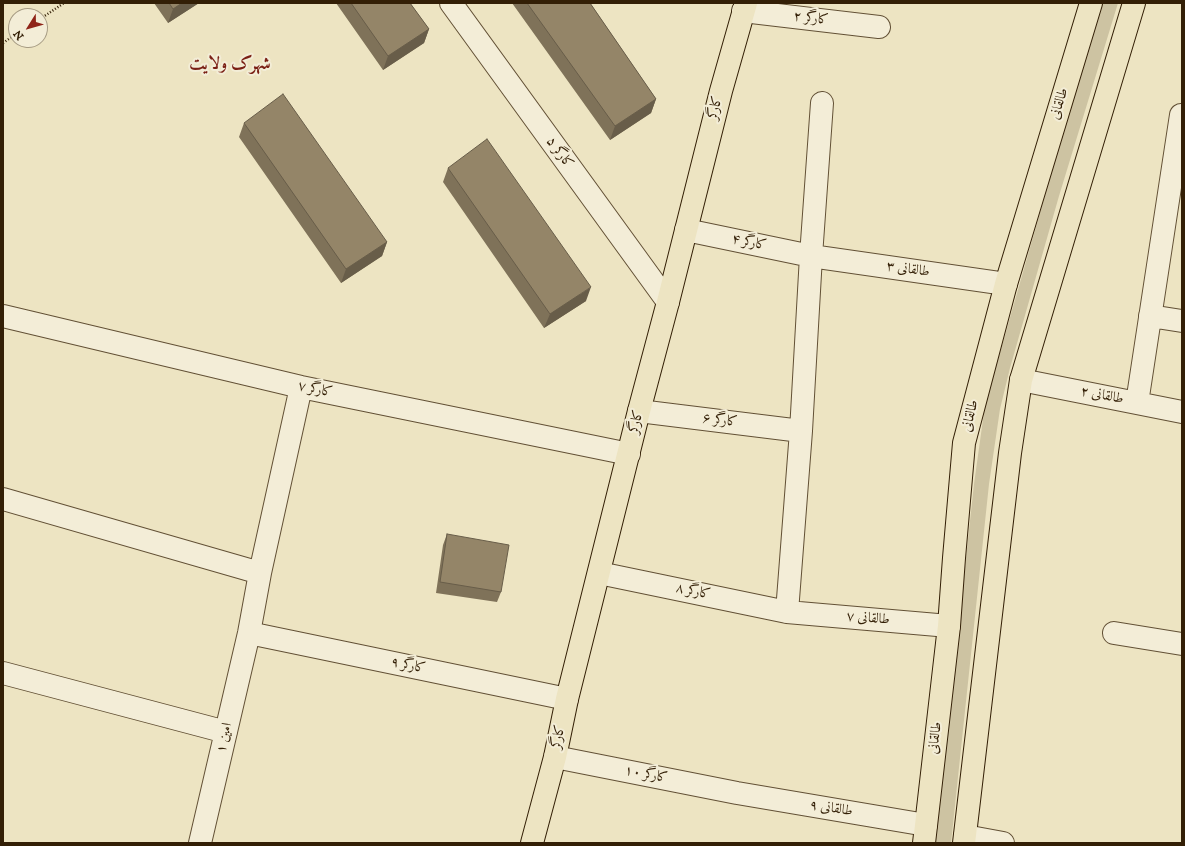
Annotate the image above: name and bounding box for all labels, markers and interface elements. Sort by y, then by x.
north arrow [8,8,48,48]
street label: کارگر ۲ [792,9,830,29]
text: N [11,27,28,42]
district label: شهرک ولایت [189,54,271,76]
street label: طالقانی [1047,86,1073,122]
street label: کارگر [705,94,727,122]
street label: کارگر ۵ [542,134,576,172]
street label: کارگر ۴ [730,231,768,255]
street label: طالقانی ۳ [885,259,931,281]
street label: کارگر ۷ [296,378,334,402]
street label: طالقانی ۲ [1079,384,1125,408]
street label: طالقانی [959,398,983,434]
street label: کارگر [626,408,648,436]
street label: کارگر ۶ [701,411,739,431]
street label: کارگر ۸ [674,580,712,604]
street label: طالقانی ۷ [846,609,890,629]
street label: کارگر ۹ [389,654,427,678]
street label: امین ۱ [213,721,237,755]
street label: طالقانی [926,721,946,755]
street label: کارگر [548,723,570,751]
street label: کارگر ۱۰ [623,763,669,787]
street label: طالقانی ۹ [808,797,854,821]

